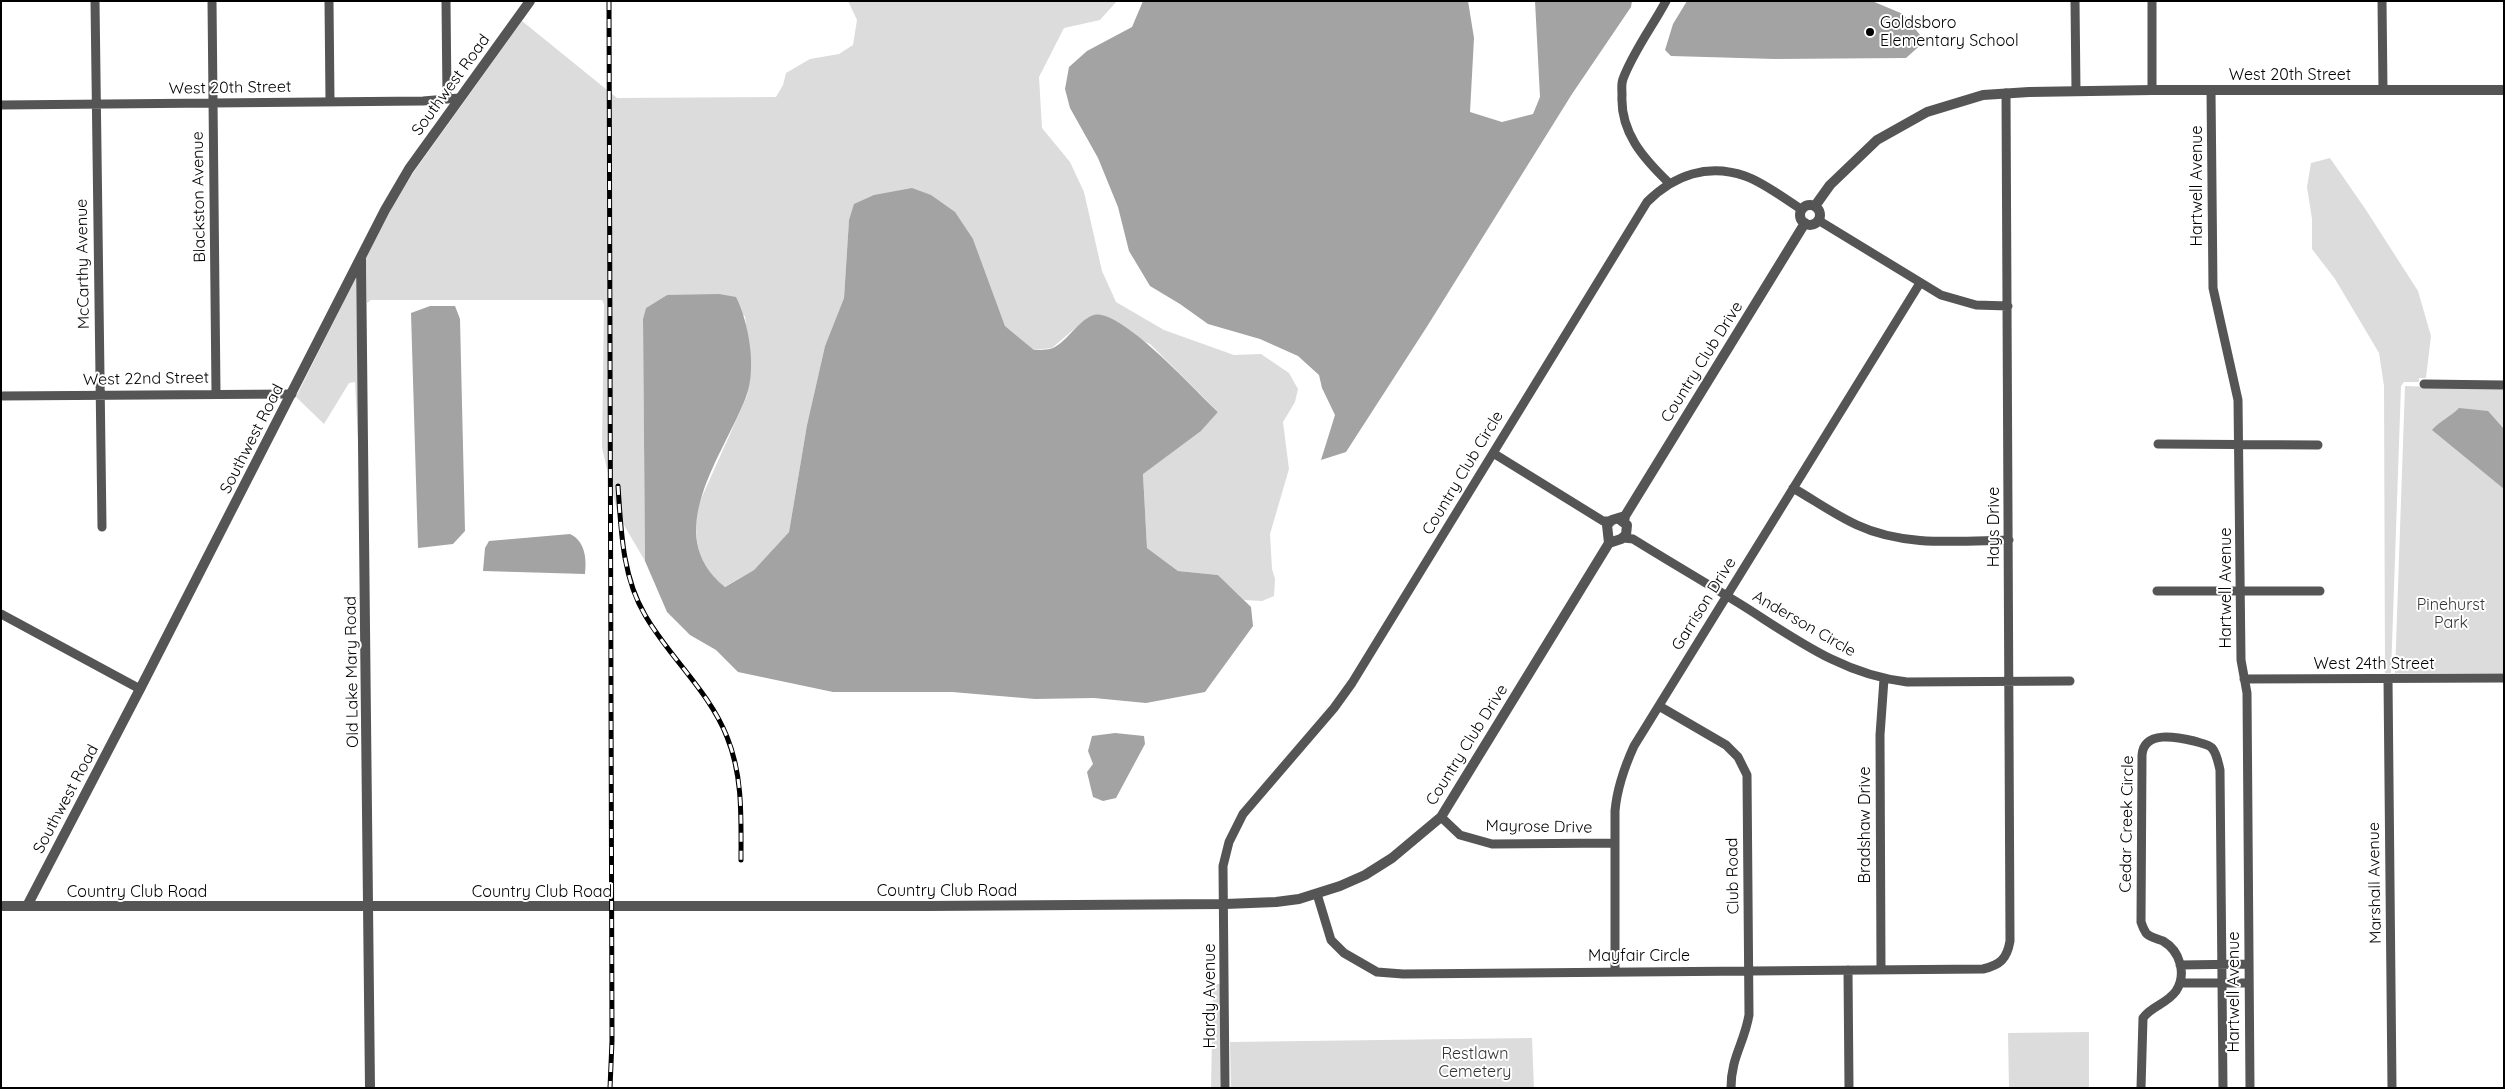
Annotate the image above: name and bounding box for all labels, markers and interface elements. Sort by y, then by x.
place label: Goldsboro Elementary School [1880,13,2019,51]
marker: Goldsboro Elementary School [1864,26,1876,38]
street label: Southwest Road [408,31,494,139]
street label: West 20th Street [2229,65,2351,85]
street label: West 20th Street [169,77,291,99]
street label: Hartwell Avenue [2187,126,2207,246]
street label: Blackston Avenue [188,131,210,263]
street label: McCarthy Avenue [72,199,94,329]
street label: Country Club Drive [1657,298,1747,426]
street label: West 22nd Street [83,368,209,390]
street label: Southwest Road [216,381,288,497]
street label: Country Club Circle [1418,408,1508,538]
street label: Hays Drive [1984,487,2004,567]
street label: Hartwell Avenue [2216,528,2236,648]
street label: Garrison Drive [1668,554,1740,654]
street label: Anderson Circle [1749,587,1859,661]
park label: Pinehurst Park [2417,595,2485,633]
street label: Old Lake Mary Road [341,596,363,748]
street label: West 24th Street [2313,654,2435,674]
street label: Country Club Drive [1422,681,1512,809]
street label: Southwest Road [29,741,103,857]
street label: Cedar Creek Circle [2116,755,2138,893]
street label: Bradshaw Drive [1855,767,1875,883]
street label: Mayrose Drive [1485,816,1593,838]
street label: Marshall Avenue [2364,822,2386,944]
street label: Club Road [1723,837,1743,915]
street label: Country Club Road [877,881,1017,901]
street label: Country Club Road [67,882,207,902]
street label: Country Club Road [472,882,612,902]
street label: Hartwell Avenue [2224,932,2244,1052]
street label: Hardy Avenue [1200,944,1220,1048]
street label: Mayfair Circle [1588,946,1690,966]
park label: Restlawn Cemetery [1439,1044,1511,1082]

